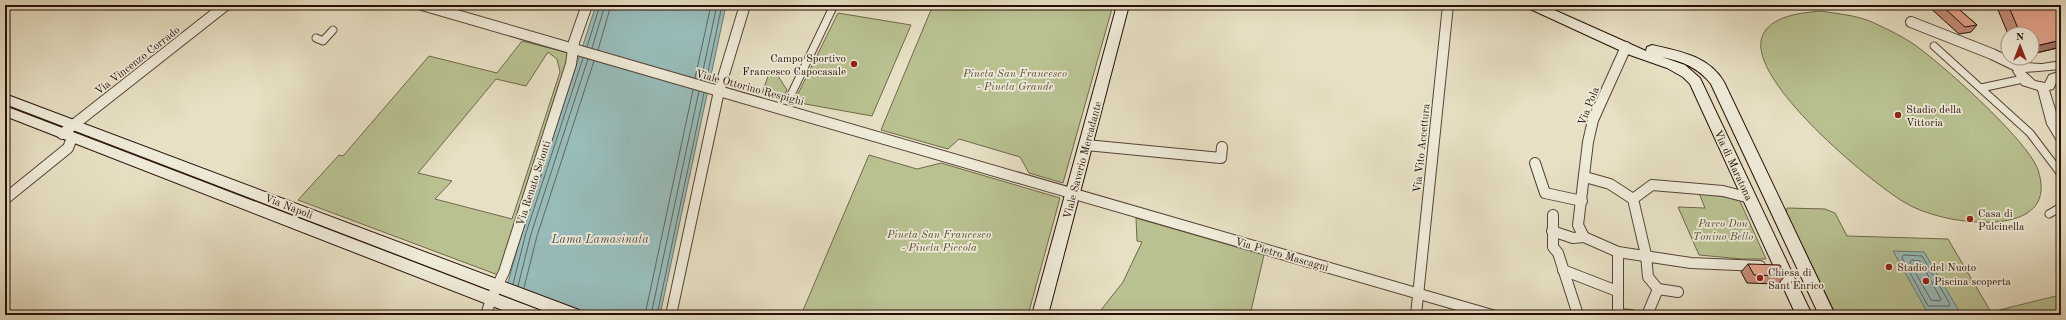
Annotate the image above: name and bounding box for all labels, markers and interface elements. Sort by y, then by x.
street label: Via Vincenzo Corrado [94,25,182,98]
north arrow [2000,26,2040,66]
text: N [2016,32,2025,43]
place label: Campo Sportivo Francesco Capocasale [742,54,846,78]
marker: Campo Sportivo Francesco Capocasale [849,59,859,69]
street label: Viale Ottorino Respighi [694,69,805,108]
park label: Pineta San Francesco - Pineta Grande [962,69,1067,93]
street label: Via Pola [1577,85,1602,127]
street label: Viale Saverio Mercadante [1062,101,1104,220]
street label: Via Vito Accettura [1412,103,1433,193]
place label: Stadio della Vittoria [1906,105,1962,129]
marker: Stadio della Vittoria [1893,110,1903,120]
street label: Via di Maratona [1711,129,1754,203]
street label: Via Renato Scionti [515,139,553,227]
street label: Via Napoli [263,193,314,222]
place label: Casa di Pulcinella [1978,209,2025,233]
marker: Casa di Pulcinella [1965,214,1975,224]
park label: Parco Don Tonino Bello [1693,219,1753,243]
park label: Pineta San Francesco - Pineta Piccola [886,230,991,254]
water label: Lama Lamasinata [550,234,649,246]
street label: Via Pietro Mascagni [1234,237,1329,274]
marker: Stadio del Nuoto [1884,262,1894,272]
place label: Stadio del Nuoto [1897,263,1976,274]
place label: Chiesa di Sant'Enrico [1768,268,1824,292]
marker: Chiesa di Sant'Enrico [1755,273,1765,283]
marker: Piscina scoperta [1921,276,1931,286]
place label: Piscina scoperta [1934,277,2012,288]

